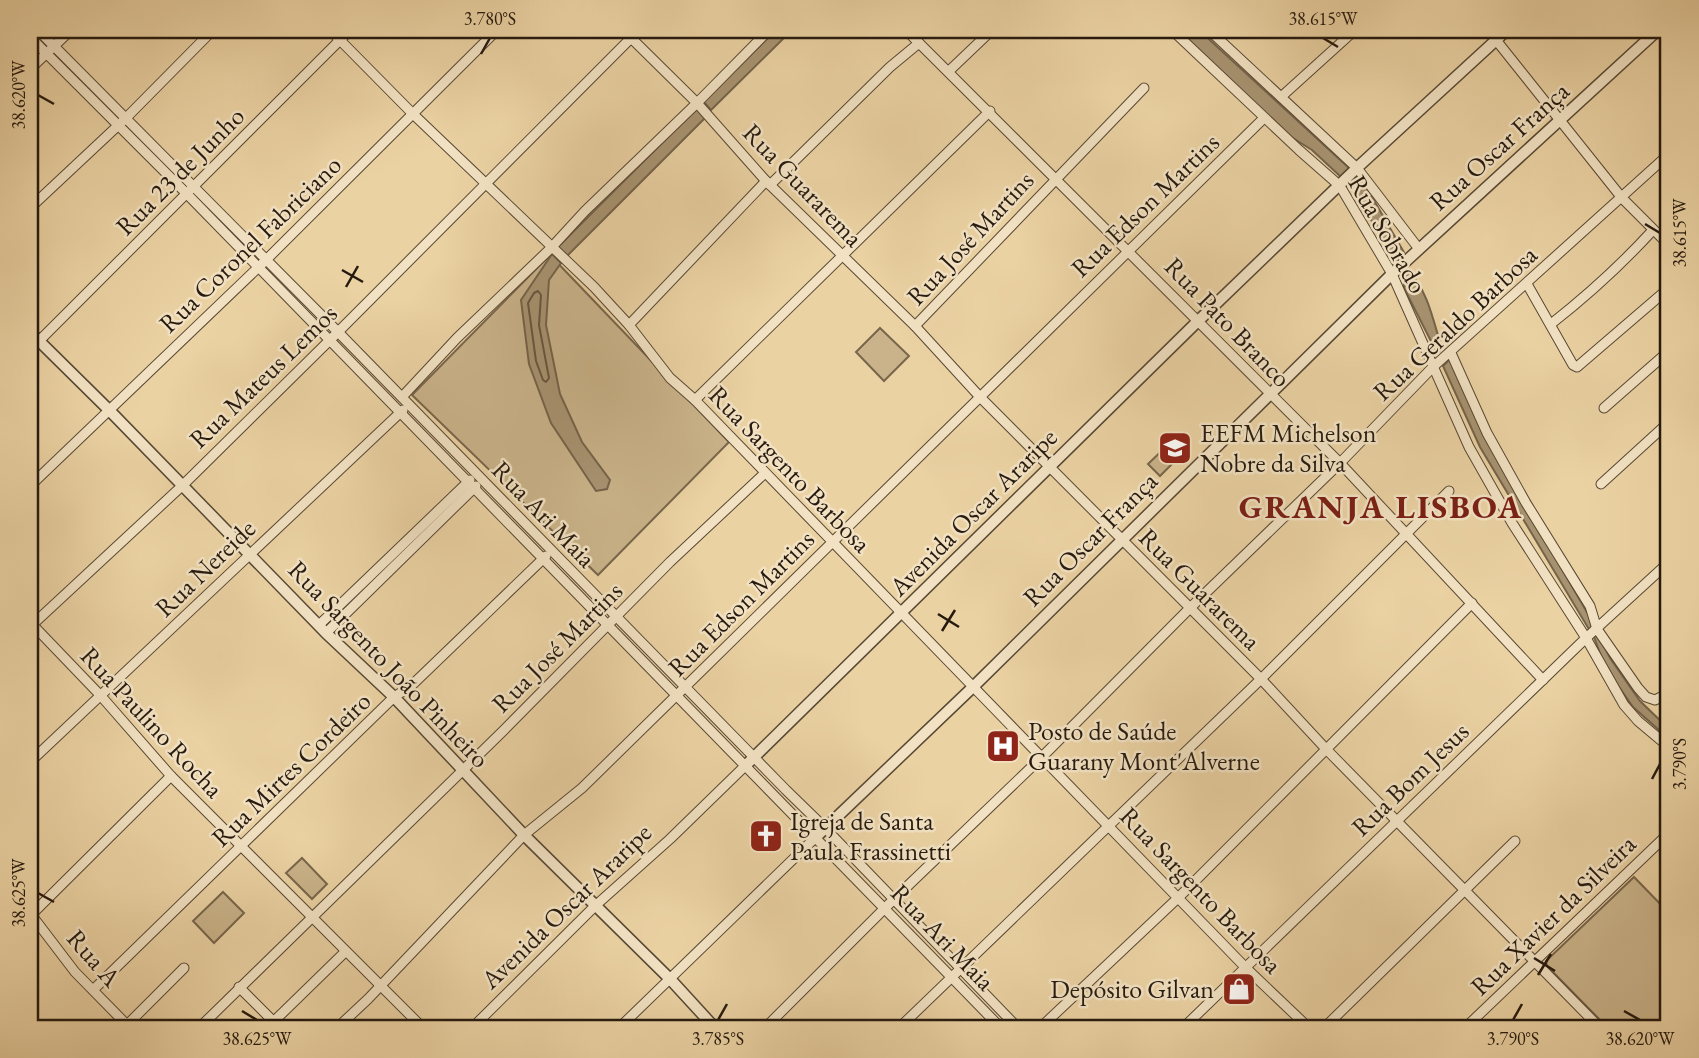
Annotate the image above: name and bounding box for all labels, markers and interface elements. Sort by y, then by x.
text: 3.780°S [464,7,516,30]
text: 38.615°W [1288,7,1358,30]
text: 38.620°W [7,60,30,130]
street label: Rua Oscar França [1422,74,1577,218]
street label: Rua 23 de Junho [108,99,252,243]
street label: Rua Guararema [735,116,871,255]
street label: Rua Edson Martins [1063,125,1227,285]
street label: Rua Coronel Fabriciano [151,148,349,340]
street label: Rua José Martins [899,164,1041,312]
street label: Rua Sobrado [1340,169,1436,299]
text: 38.615°W [1668,198,1691,268]
street label: Rua Geraldo Barbosa [1366,238,1545,408]
street label: Rua Pato Branco [1157,250,1299,394]
street label: Rua Mateus Lemos [182,297,344,455]
street label: Rua Sargento Barbosa [701,378,879,560]
place label: EEFM Michelson Nobre da Silva [1200,416,1377,480]
street label: Avenida Oscar Araripe [881,421,1064,604]
school or university icon: EEFM Michelson Nobre da Silva [1156,429,1194,467]
street label: Rua Ari Maia [485,453,604,575]
street label: Rua Oscar França [1015,464,1165,614]
district label: GRANJA LISBOA [1239,485,1523,528]
street label: Rua Nereide [147,512,263,624]
street label: Rua Guararema [1132,521,1269,658]
street label: Rua Edson Martins [660,522,822,684]
street label: Rua Sargento João Pinheiro [281,553,497,775]
street label: Rua José Martins [484,574,630,720]
street label: Rua Paulino Rocha [73,639,231,805]
street label: Rua Mirtes Cordeiro [204,684,378,854]
place label: Posto de Saúde Guarany Mont'Alverne [1028,714,1260,778]
street label: Rua Bom Jesus [1344,714,1476,844]
hospital icon: Posto de Saúde Guarany Mont'Alverne [984,727,1022,765]
text: 3.790°S [1668,738,1691,790]
street label: Rua Sargento Barbosa [1112,799,1290,981]
place label: Igreja de Santa Paula Frassinetti [790,804,951,868]
street label: Avenida Oscar Araripe [473,816,658,997]
church icon: Igreja de Santa Paula Frassinetti [747,817,785,855]
street label: Rua Xavier da Silveira [1463,827,1644,1003]
text: 38.625°W [7,858,30,928]
street label: Rua Ari Maia [884,876,1003,998]
street label: Rua A [60,922,129,995]
shop icon: Depósito Gilvan [1220,970,1258,1008]
place label: Depósito Gilvan [1050,972,1214,1006]
text: 38.625°W [222,1027,292,1050]
text: 3.785°S [692,1027,744,1050]
text: 3.790°S [1487,1027,1539,1050]
text: 38.620°W [1605,1027,1675,1050]

